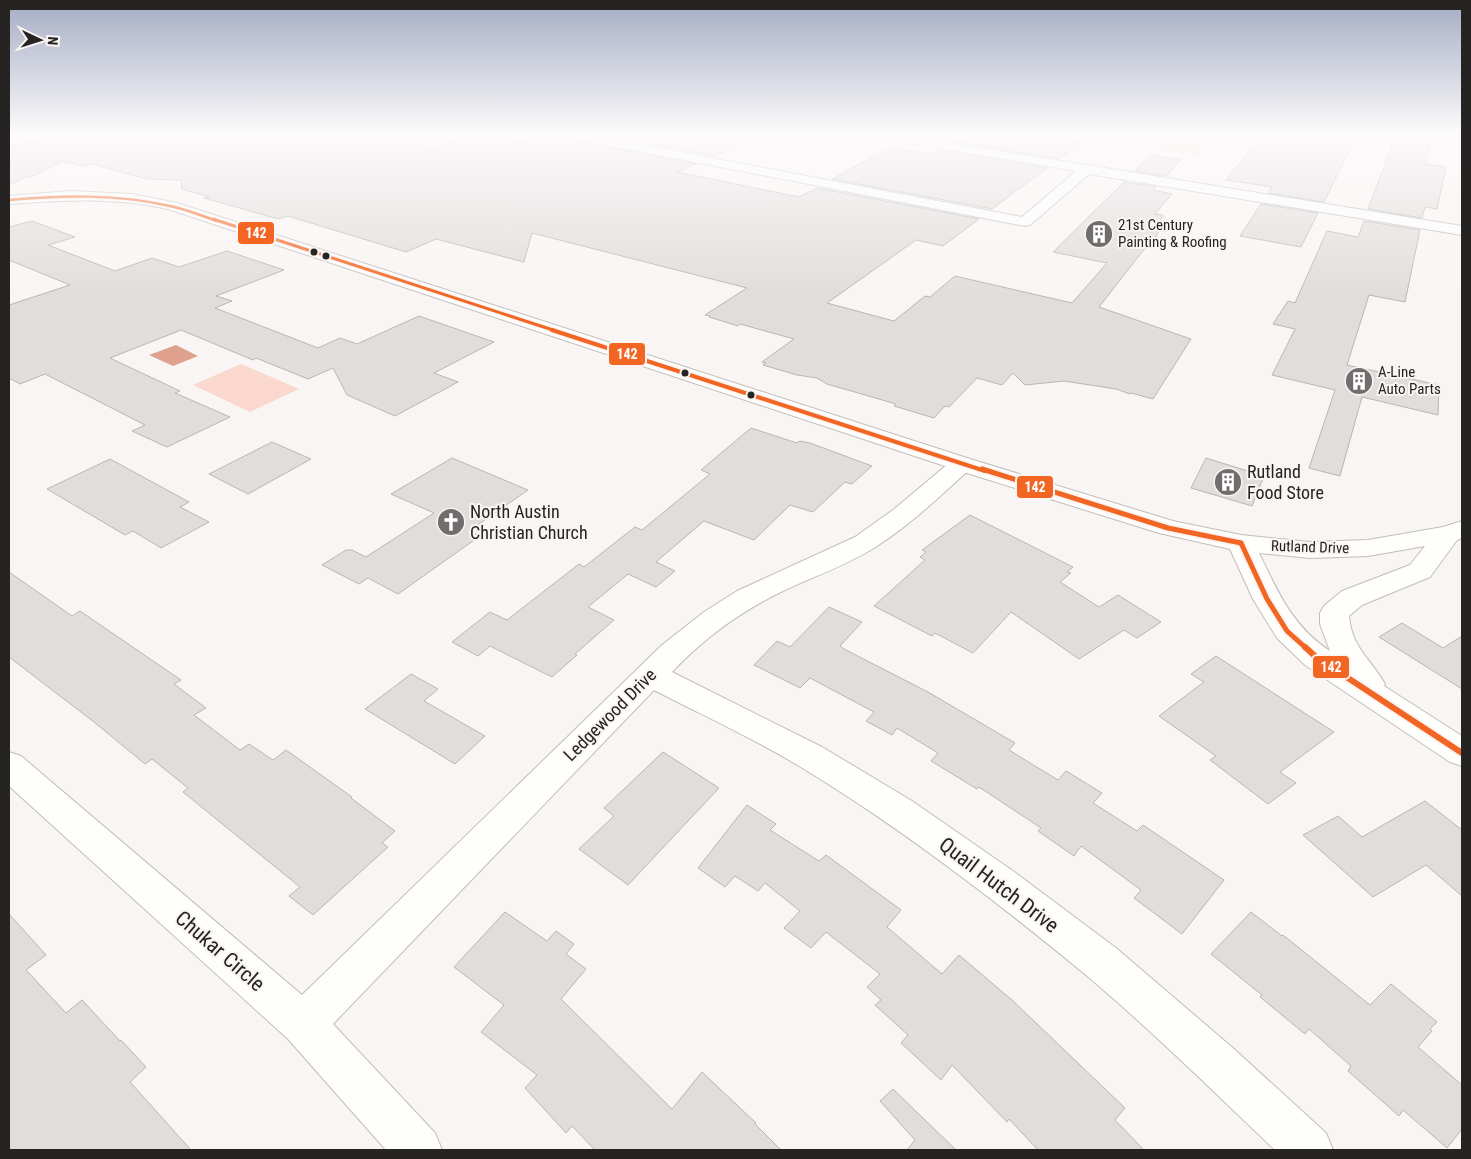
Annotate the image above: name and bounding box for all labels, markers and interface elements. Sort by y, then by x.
north arrow [15,15,65,65]
text: N [45,36,61,46]
place label: 21st Century Painting & Roofing [1118,216,1227,251]
building icon: 21st Century Painting & Roofing [1084,219,1114,249]
line badge: 142 [237,221,275,245]
text: 142 [245,225,267,241]
unlabelled marker [309,247,319,257]
unlabelled marker [321,251,331,261]
line badge: 142 [608,342,646,366]
text: 142 [616,346,638,362]
place label: A-Line Auto Parts [1378,363,1441,398]
building icon: A-Line Auto Parts [1344,366,1374,396]
unlabelled marker [680,368,690,378]
unlabelled marker [746,390,756,400]
place label: Rutland Food Store [1247,461,1324,503]
building icon: Rutland Food Store [1213,467,1243,497]
line badge: 142 [1016,475,1054,499]
text: 142 [1024,479,1046,495]
place label: North Austin Christian Church [470,501,588,543]
church icon: North Austin Christian Church [436,507,466,537]
street label: Rutland Drive [1271,537,1349,557]
line badge: 142 [1312,655,1350,679]
text: 142 [1320,659,1342,675]
street label: Ledgewood Drive [559,664,660,765]
street label: Quail Hutch Drive [935,832,1064,938]
street label: Chukar Circle [171,906,270,996]

